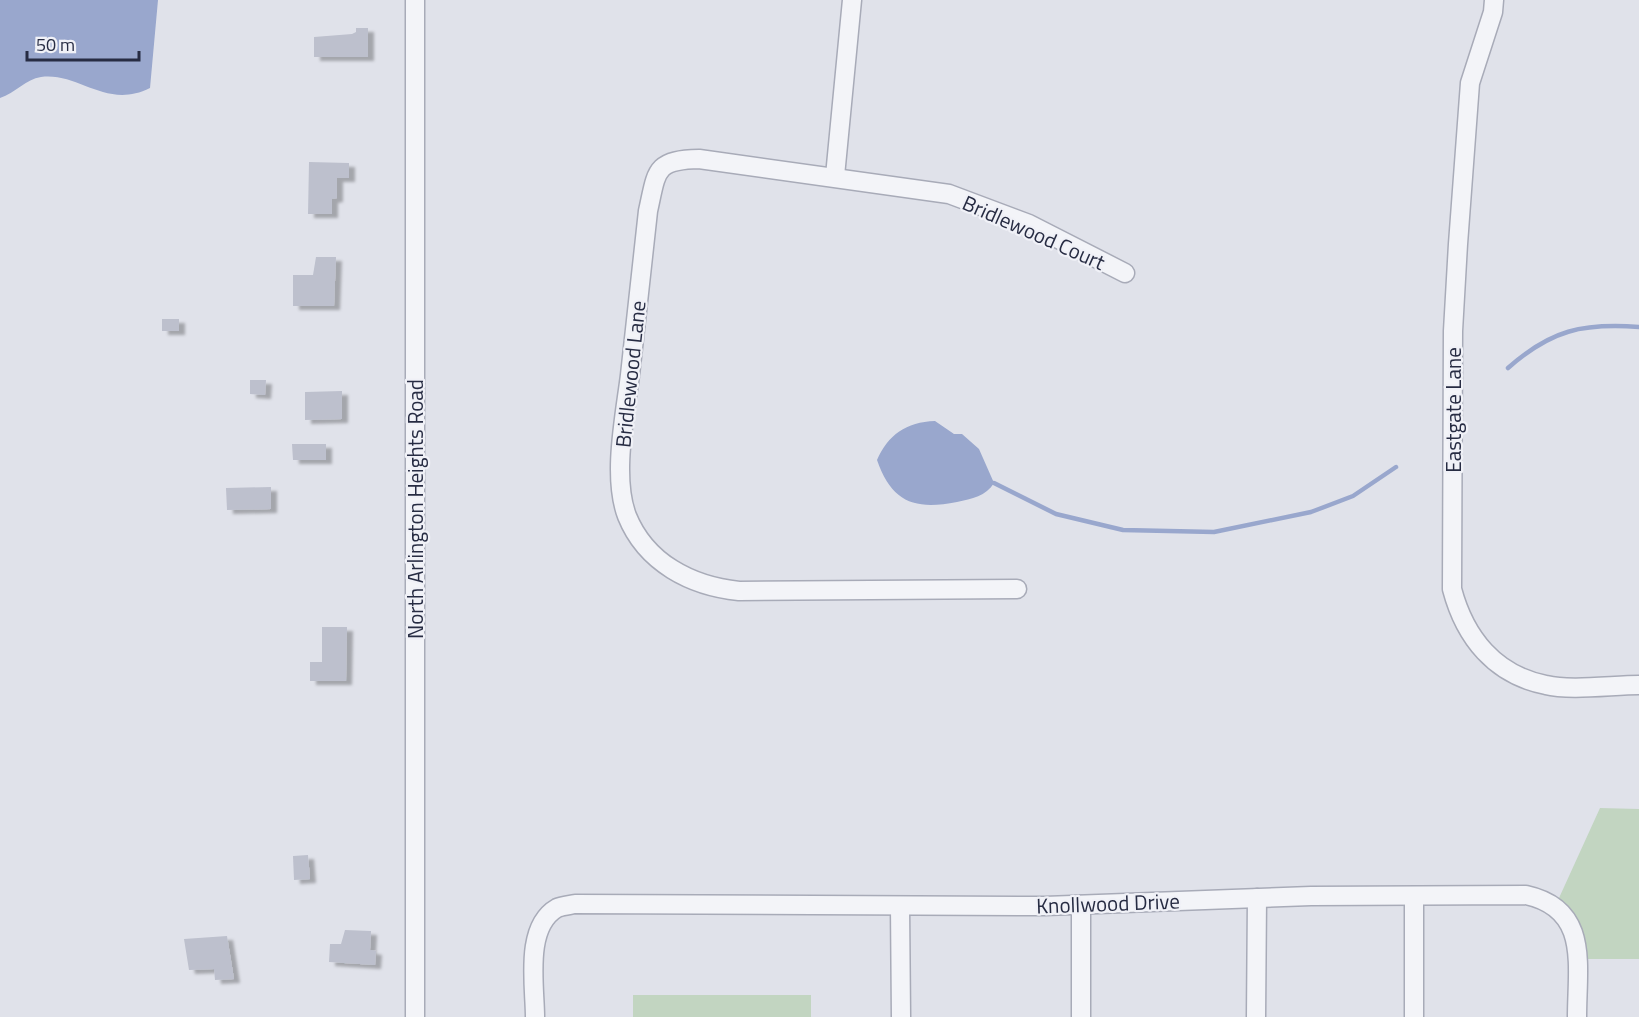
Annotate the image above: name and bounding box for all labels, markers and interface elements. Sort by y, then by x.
scale bar [27,24,140,62]
text: 50 m [36,31,75,58]
street label: Bridlewood Court [958,186,1111,278]
street label: Bridlewood Lane [606,299,654,449]
street label: Eastgate Lane [1437,347,1469,473]
street label: North Arlington Heights Road [399,379,431,639]
street label: Knollwood Drive [1036,885,1180,921]

